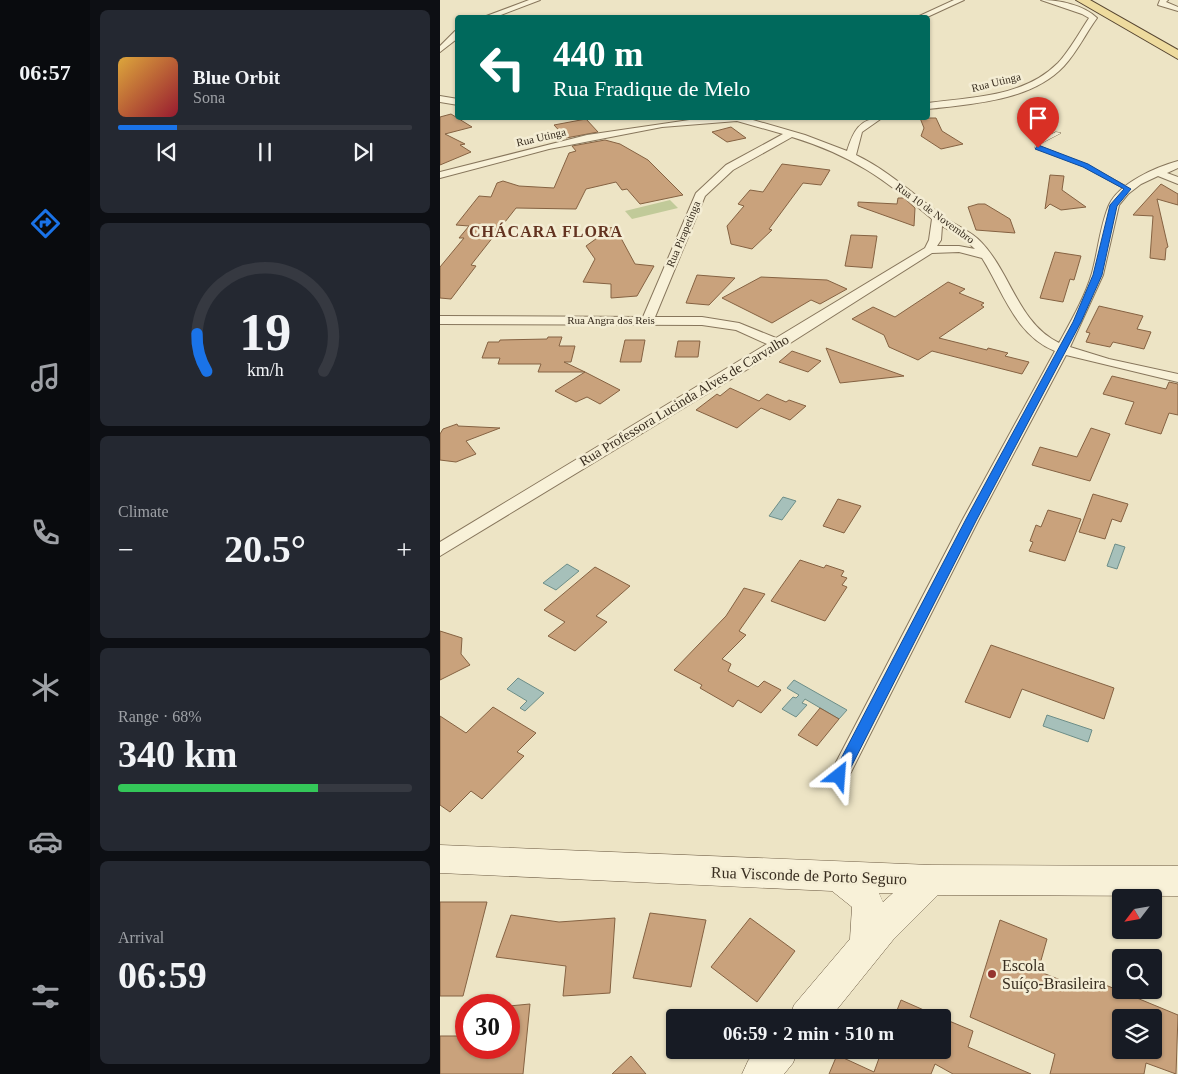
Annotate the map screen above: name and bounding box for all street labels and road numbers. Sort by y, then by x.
street label: Rua Utinga [970,70,1022,94]
street label: Rua Utinga [515,125,567,149]
street label: Rua 10 de Novembro [893,180,977,246]
street label: Rua Pirapetinga [664,199,702,269]
street label: Rua Angra dos Reis [567,314,655,326]
street label: Rua Professora Lucinda Alves de Carvalho [577,332,792,469]
street label: Rua Visconde de Porto Seguro [711,864,907,888]

